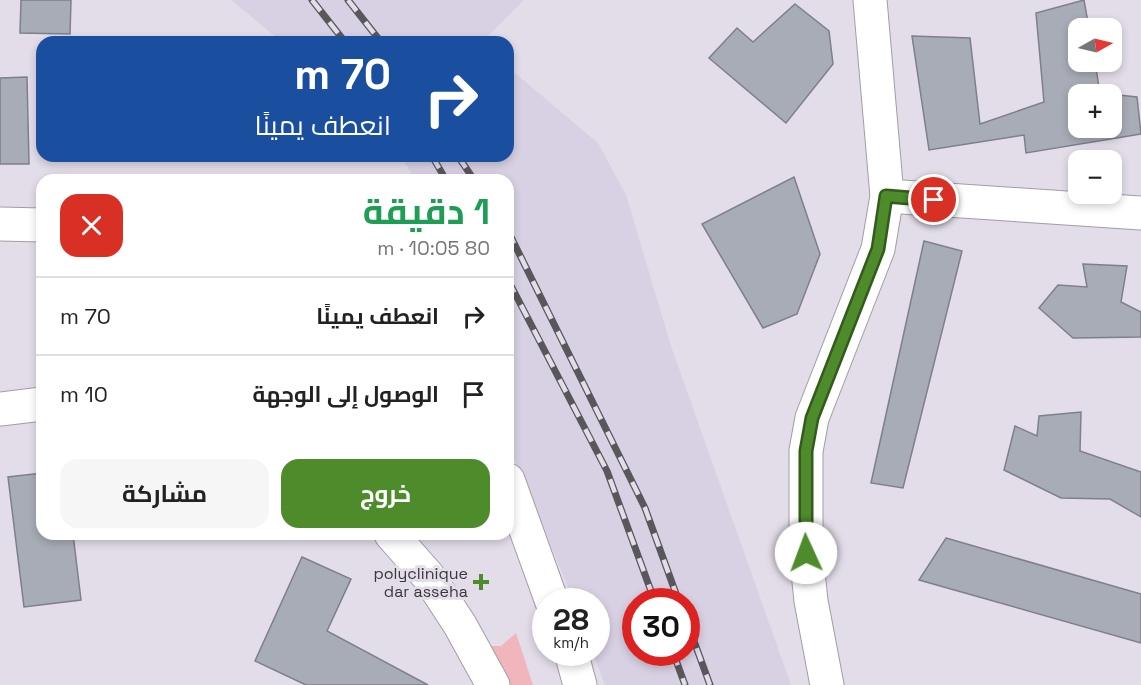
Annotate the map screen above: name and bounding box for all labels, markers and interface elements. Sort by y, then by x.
north arrow [1068,18,1122,72]
map controls [1068,18,1122,204]
text: 70 m [294,48,391,101]
icon: right [412,60,490,138]
button: + [1068,84,1122,138]
text: انعطف يمينًا [254,108,391,143]
button: − [1068,150,1122,204]
pin [908,174,959,225]
icon: arrive [917,183,950,216]
text: 1 دقيقة [363,189,490,235]
button: close [60,194,123,257]
text: 80 m · 10:05 [377,235,490,261]
icon: right [457,300,490,333]
text: 70 m [60,302,111,330]
text: انعطف يمينًا [316,302,439,330]
icon: arrive [457,378,490,411]
text: 10 m [60,380,108,408]
text: الوصول إلى الوجهة [253,380,439,408]
button: مشاركة [60,459,269,528]
button: خروج [281,459,490,528]
position arrow [774,521,838,585]
place label: polyclinique dar asseha [373,563,468,602]
marker: polyclinique dar asseha [472,573,490,591]
speed limit sign: 30 [622,588,700,666]
text: 28 [553,600,589,639]
text: km/h [553,633,589,652]

